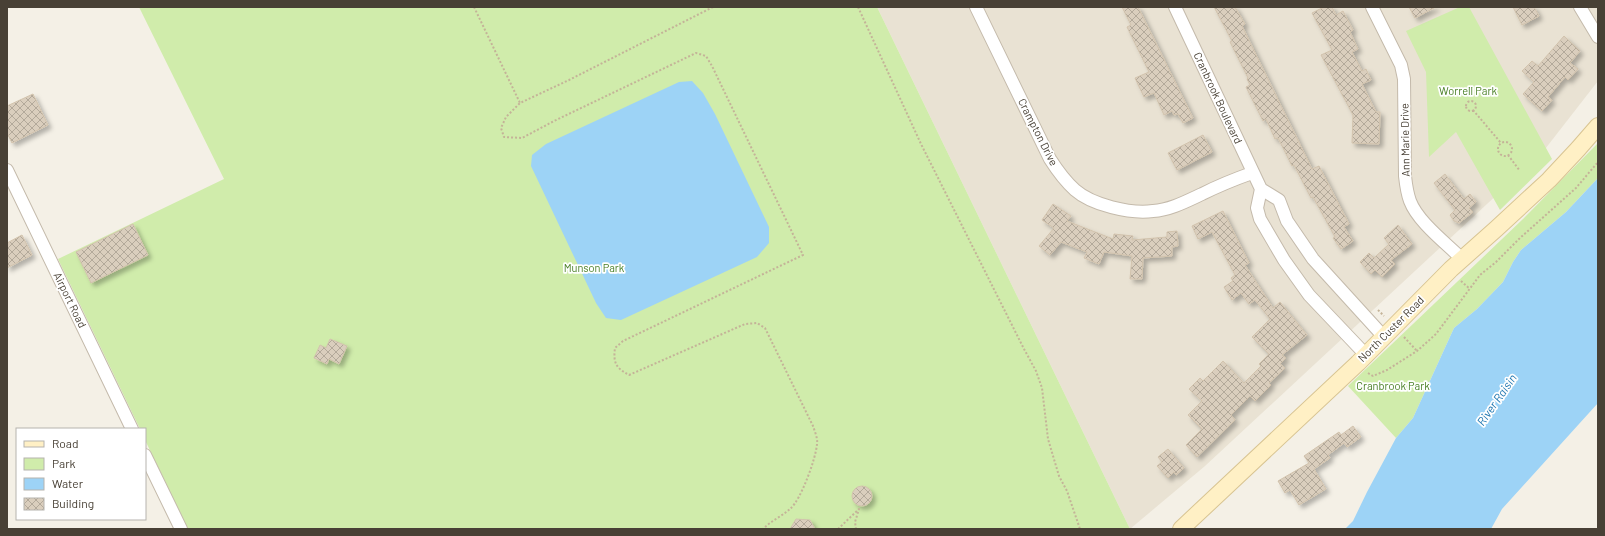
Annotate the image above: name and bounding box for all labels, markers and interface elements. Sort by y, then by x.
street label: Cranbrook Boulevard [1192,50,1245,146]
park label: Worrell Park [1439,84,1497,97]
street label: Crampton Drive [1016,96,1061,168]
street label: Ann Marie Drive [1397,103,1412,177]
park label: Munson Park [564,261,625,274]
street label: Airport Road [51,270,89,330]
street label: North Custer Road [1355,293,1426,364]
water label: River Raisin [1473,371,1519,428]
park label: Cranbrook Park [1356,379,1430,392]
legend [16,428,146,520]
text: Road [52,436,79,450]
text: Park [52,456,76,470]
text: Water [52,476,84,490]
text: Building [52,496,94,510]

